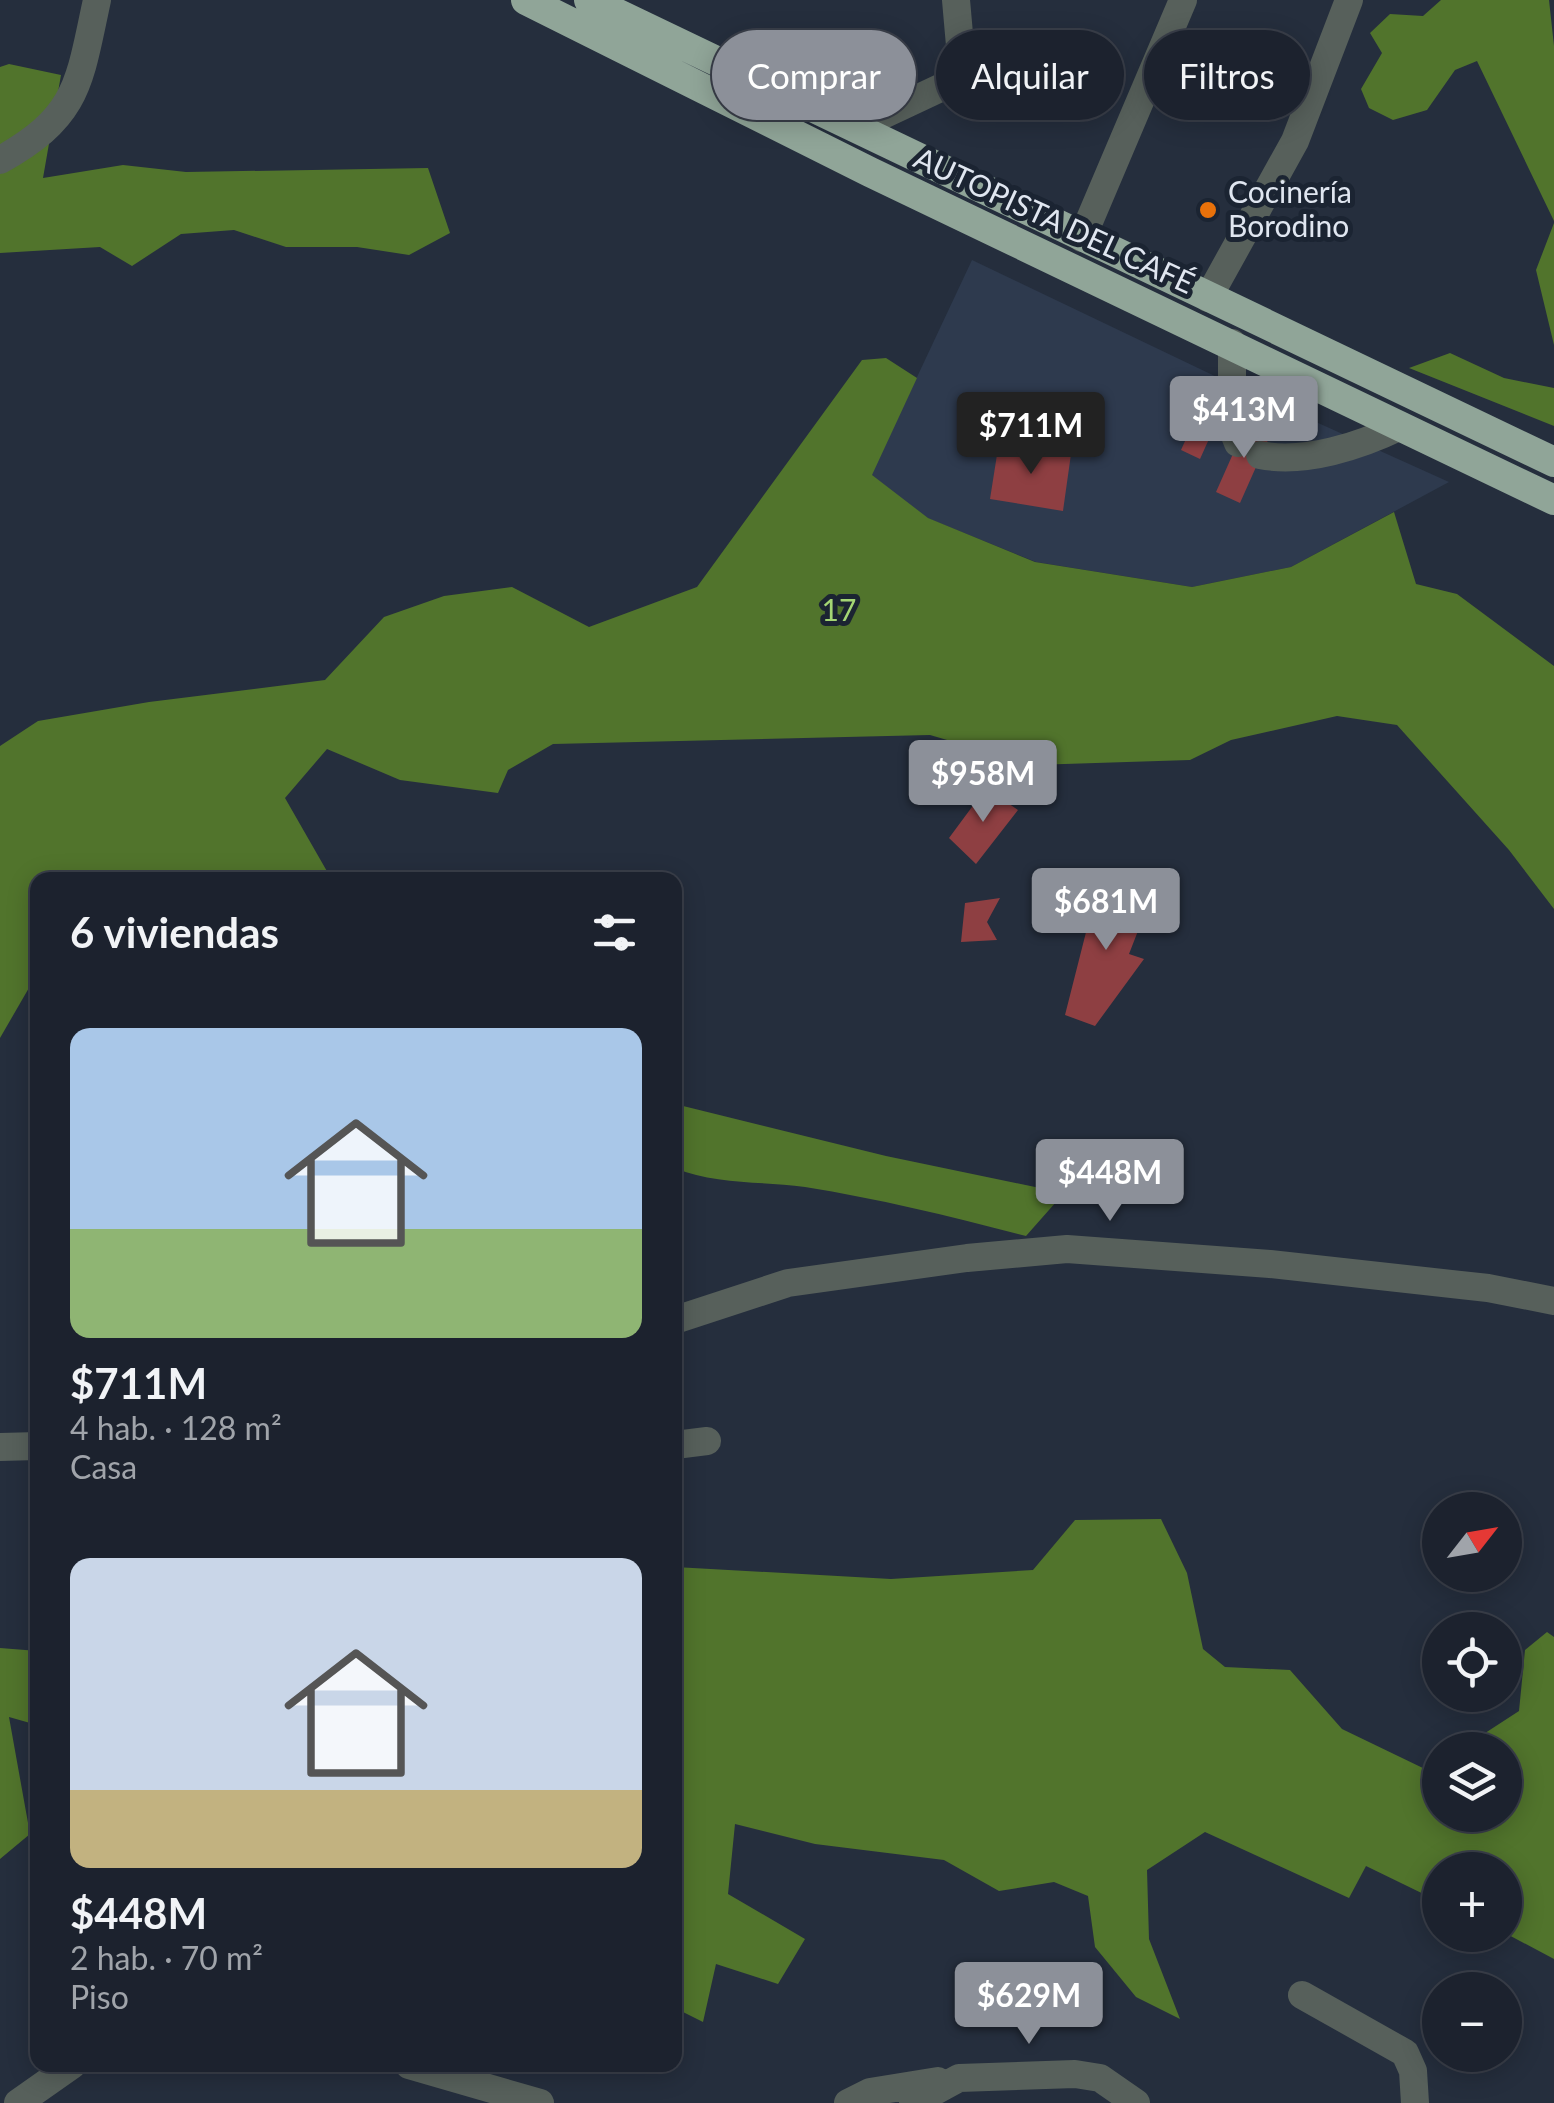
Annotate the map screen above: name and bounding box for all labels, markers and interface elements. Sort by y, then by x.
chip: Comprar [712,30,916,120]
chip: Alquilar [936,30,1124,120]
chip: Filtros [1144,30,1310,120]
street label: AUTOPISTA DEL CAFÉ [909,138,1201,300]
place label: Cocinería Borodino [1228,173,1352,243]
marker: Cocinería Borodino [1197,199,1219,221]
pin: $413M [1174,376,1314,461]
text: $413M [1192,389,1296,428]
pin: $711M [961,392,1101,477]
text: $711M [979,405,1083,444]
park label: 17 [822,591,856,627]
pin: $958M [913,740,1053,825]
text: $958M [931,753,1035,792]
pin: $681M [1036,868,1176,953]
text: $681M [1054,881,1158,920]
icon: filters [587,905,642,960]
text: 6 viviendas [70,907,279,957]
icon: home [266,1093,446,1273]
pin: $448M [1040,1139,1180,1224]
text: $448M [1058,1152,1162,1191]
text: $711M [70,1358,207,1408]
text: 4 hab. · 128 m² [70,1408,282,1447]
text: Casa [70,1447,137,1486]
north arrow [1422,1492,1522,1592]
map controls [1422,1492,1522,2072]
button: locate [1422,1612,1522,1712]
icon: home [266,1623,446,1803]
button: layers [1422,1732,1522,1832]
button: + [1422,1852,1522,1952]
text: $448M [70,1888,207,1938]
text: 2 hab. · 70 m² [70,1938,263,1977]
pin: $629M [959,1962,1099,2047]
button: − [1422,1972,1522,2072]
text: $629M [977,1975,1081,2014]
text: Piso [70,1977,129,2016]

